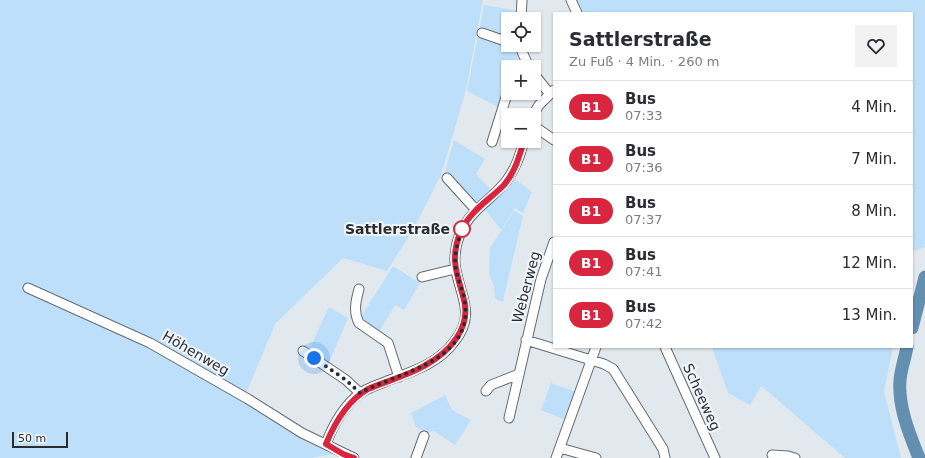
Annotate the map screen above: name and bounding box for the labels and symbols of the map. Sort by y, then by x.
marker: Sattlerstraße [453,220,471,238]
place label: Sattlerstraße [345,221,450,237]
street label: Weberweg [509,249,543,325]
street label: Höhenweg [160,327,232,379]
your location [304,348,324,368]
street label: Scheeweg [680,361,724,433]
scale bar [12,430,68,449]

